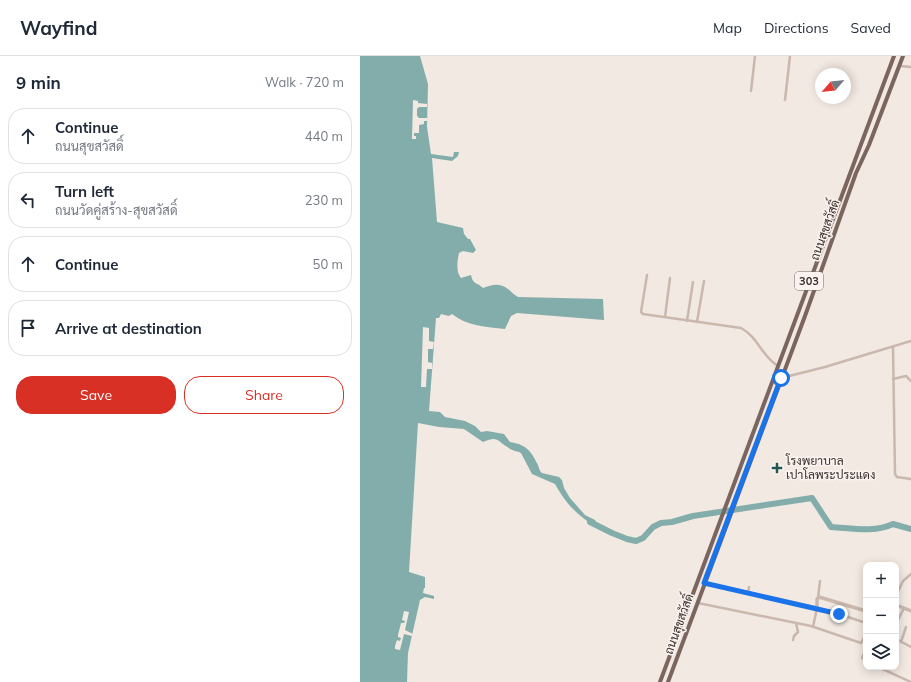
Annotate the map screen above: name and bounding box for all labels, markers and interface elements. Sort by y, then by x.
text: Wayfind [20,16,97,40]
text: Map [713,19,742,37]
text: Directions [764,19,829,37]
text: Saved [851,19,891,37]
north arrow [815,68,851,104]
text: 9 min [16,72,61,93]
text: Walk · 720 m [265,74,344,90]
text: Continue [55,118,118,137]
icon: ahead [17,125,39,147]
text: 440 m [305,128,343,144]
text: ถนนสุขสวัสดิ์ [55,138,124,154]
text: Turn left [55,182,114,201]
icon: left [17,189,39,211]
text: 230 m [305,192,343,208]
street label: ถนนสุขสวัสดิ์ [803,196,844,263]
text: ถนนวัดคู่สร้าง-สุขสวัสดิ์ [55,202,178,218]
icon: ahead [17,253,39,275]
text: Continue [55,255,118,274]
text: 50 m [313,256,343,272]
road number: 303 [795,272,823,290]
icon: arrive [17,317,39,339]
text: Arrive at destination [55,319,202,338]
route start [772,369,790,387]
button: Save [16,376,176,414]
button: Share [184,376,344,414]
place label: โรงพยาบาล เปาโลพระประแดง [785,453,875,482]
marker: โรงพยาบาล เปาโลพระประแดง [771,462,783,474]
map controls [863,562,899,670]
button: + [863,562,899,598]
street label: ถนนสุขสวัสดิ์ [657,590,698,657]
button: − [863,598,899,634]
route end [830,605,848,623]
button: layers [863,634,899,670]

